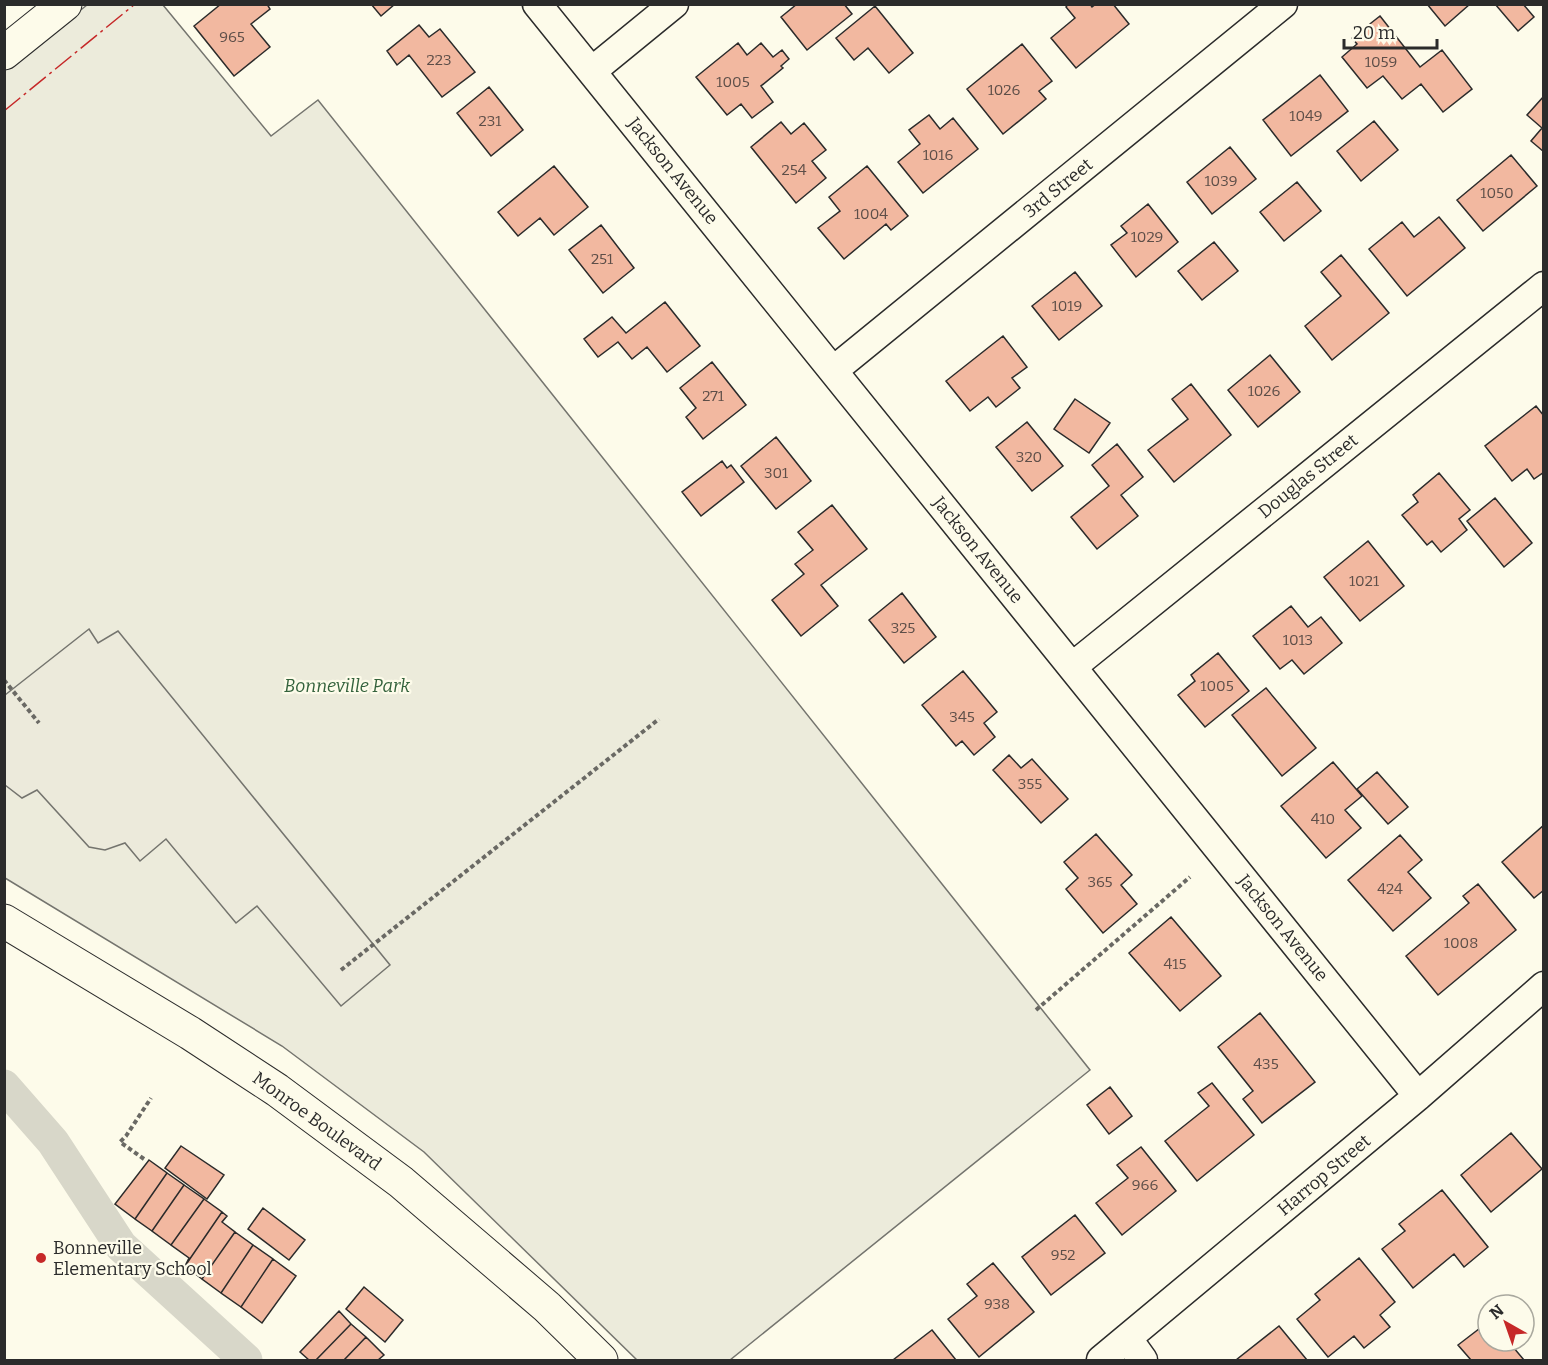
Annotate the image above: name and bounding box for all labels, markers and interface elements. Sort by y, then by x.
scale bar [1344,12,1437,50]
text: 20 m [1353,22,1395,44]
house number: 965 [219,28,245,46]
house number: 223 [427,51,451,69]
house number: 1059 [1365,53,1397,71]
house number: 1005 [716,73,750,91]
house number: 1026 [988,81,1021,99]
house number: 1049 [1289,107,1323,125]
house number: 231 [479,112,501,130]
street label: Jackson Avenue [623,112,723,229]
house number: 1016 [923,146,953,164]
street label: 3rd Street [1019,153,1097,223]
house number: 254 [782,161,807,179]
house number: 1039 [1204,172,1238,190]
house number: 1050 [1480,184,1514,202]
house number: 1004 [854,205,888,223]
house number: 1029 [1131,228,1163,246]
house number: 251 [591,250,613,268]
house number: 1019 [1052,297,1082,315]
house number: 1026 [1248,382,1281,400]
house number: 271 [702,387,724,405]
street label: Douglas Street [1254,429,1363,523]
house number: 320 [1016,448,1042,466]
house number: 301 [764,464,788,482]
street label: Jackson Avenue [928,491,1028,608]
house number: 1021 [1349,572,1379,590]
house number: 325 [891,619,915,637]
house number: 1013 [1283,631,1313,649]
park label: Bonneville Park [284,675,410,697]
house number: 1005 [1200,677,1234,695]
house number: 345 [949,708,975,726]
house number: 355 [1018,775,1042,793]
house number: 410 [1311,810,1335,828]
street label: Jackson Avenue [1233,869,1333,986]
house number: 365 [1087,873,1113,891]
house number: 424 [1377,880,1403,898]
house number: 1008 [1444,934,1478,952]
house number: 415 [1164,955,1186,973]
house number: 435 [1253,1055,1279,1073]
street label: Monroe Boulevard [248,1067,386,1175]
street label: Harrop Street [1273,1129,1375,1220]
house number: 966 [1132,1176,1158,1194]
place label: Bonneville Elementary School [53,1237,212,1280]
house number: 952 [1051,1246,1075,1264]
marker: Bonneville Elementary School [34,1251,48,1265]
north arrow [1476,1293,1536,1353]
house number: 938 [984,1295,1010,1313]
text: N [1486,1301,1508,1323]

